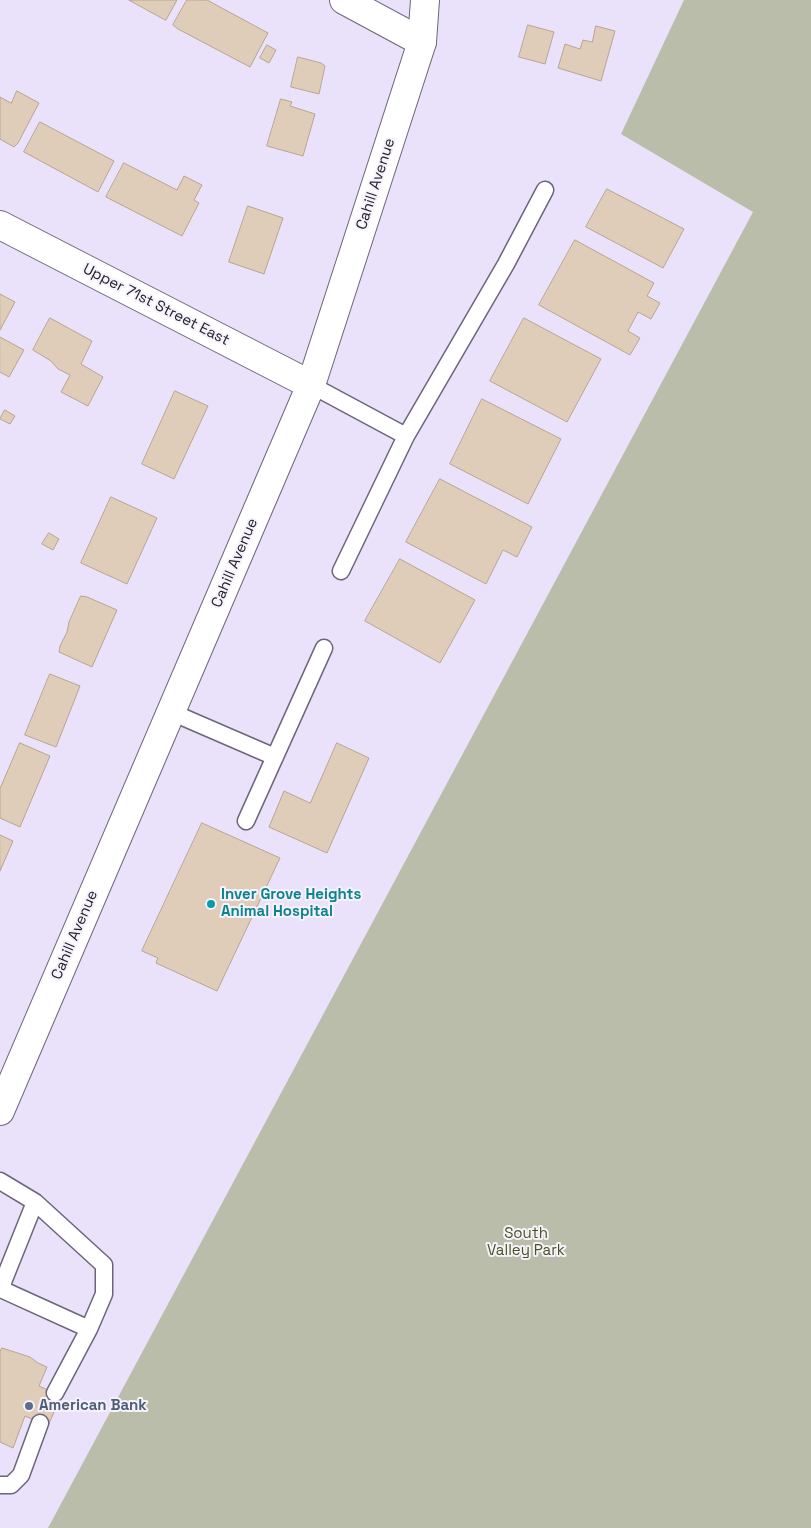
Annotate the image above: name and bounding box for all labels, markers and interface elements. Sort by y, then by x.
street label: Cahill Avenue [353,136,399,232]
street label: Upper 71st Street East [80,260,232,350]
street label: Cahill Avenue [208,516,262,610]
place label: Inver Grove Heights Animal Hospital [221,886,361,921]
street label: Cahill Avenue [48,888,102,982]
marker: Inver Grove Heights Animal Hospital [205,898,217,910]
park label: South Valley Park [487,1225,565,1260]
place label: American Bank [39,1397,147,1415]
marker: American Bank [23,1400,35,1412]

